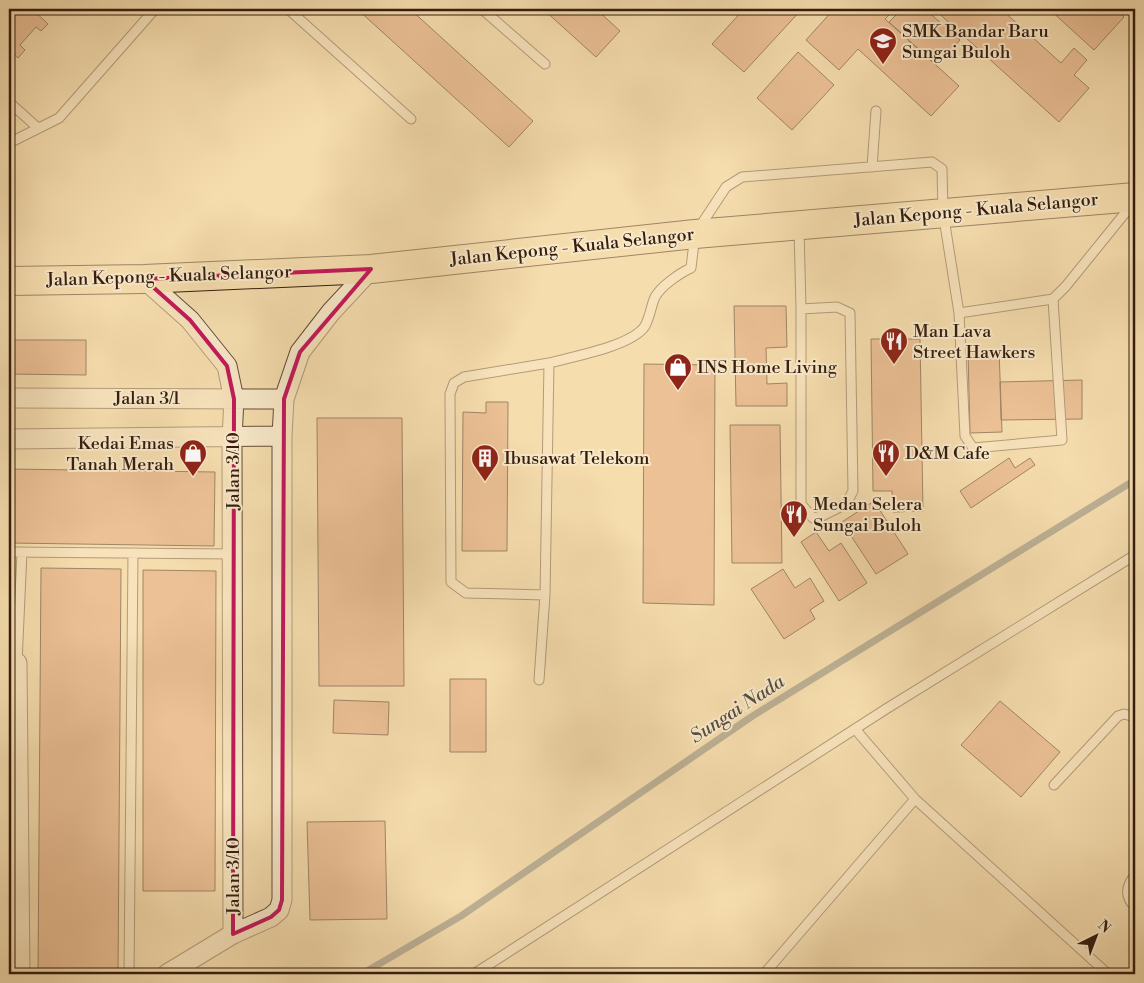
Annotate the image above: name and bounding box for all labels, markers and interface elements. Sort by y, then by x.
place label: SMK Bandar Baru Sungai Buloh [902,20,1049,64]
school or university icon: SMK Bandar Baru Sungai Buloh [868,26,898,65]
street label: Jalan Kepong - Kuala Selangor [852,188,1100,232]
street label: Jalan Kepong - Kuala Selangor [448,223,696,271]
street label: Jalan Kepong - Kuala Selangor [45,260,292,292]
place label: Man Lava Street Hawkers [913,320,1036,364]
restaurant icon: Man Lava Street Hawkers [879,326,909,365]
shop icon: INS Home Living [663,352,693,391]
place label: INS Home Living [697,356,838,379]
street label: Jalan 3/1 [113,387,181,410]
place label: Kedai Emas Tanah Merah [66,432,174,476]
street label: Jalan 3/10 [222,432,245,511]
shop icon: Kedai Emas Tanah Merah [178,438,208,477]
restaurant icon: D&M Cafe [871,438,901,477]
place label: D&M Cafe [905,442,990,465]
building icon: Ibusawat Telekom [470,443,500,482]
place label: Ibusawat Telekom [504,447,650,470]
place label: Medan Selera Sungai Buloh [813,493,923,537]
restaurant icon: Medan Selera Sungai Buloh [779,499,809,538]
water label: Sungai Nada [685,669,789,748]
street label: Jalan 3/10 [222,837,245,916]
north arrow [1072,910,1122,960]
text: N [1094,917,1114,937]

